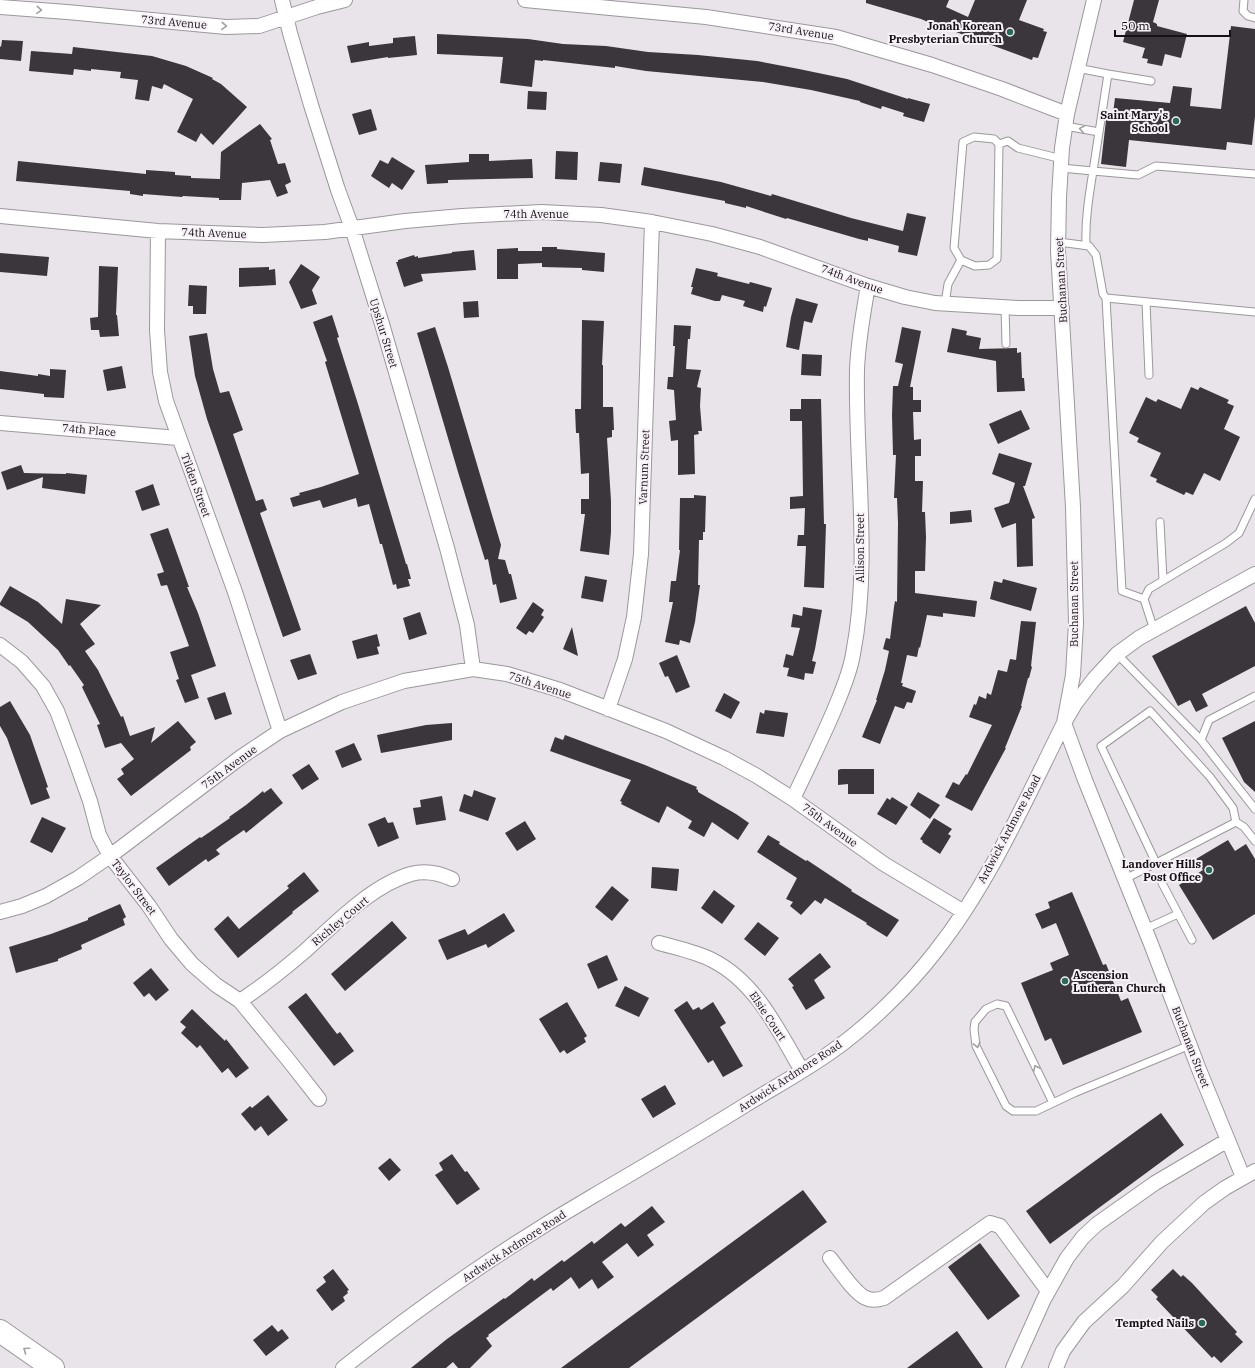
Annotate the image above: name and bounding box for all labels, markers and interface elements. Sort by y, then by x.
one-way arrow [36,5,42,14]
street label: 73rd Avenue [141,12,208,32]
scale bar [1115,12,1230,38]
text: 50 m [1121,18,1150,33]
street label: 73rd Avenue [767,19,835,43]
place label: Jonah Korean Presbyterian Church [889,19,1002,46]
one-way arrow [221,22,227,31]
marker: Jonah Korean Presbyterian Church [1005,27,1015,37]
place label: Saint Mary's School [1100,108,1168,135]
marker: Saint Mary's School [1171,116,1181,126]
one-way arrow [1079,125,1085,134]
street label: 74th Avenue [503,207,569,221]
street label: 74th Avenue [181,225,247,241]
street label: Buchanan Street [1052,237,1070,323]
street label: 74th Avenue [819,261,885,297]
street label: Upshur Street [367,296,401,370]
street label: 74th Place [61,421,117,439]
street label: Varnum Street [636,429,652,505]
street label: Tilden Street [178,451,214,519]
street label: Allison Street [853,513,867,583]
street label: Buchanan Street [1067,561,1081,647]
street label: 75th Avenue [507,668,573,702]
street label: 75th Avenue [199,742,260,792]
street label: Ardwick Ardmore Road [974,772,1044,886]
street label: 75th Avenue [800,800,861,850]
street label: Taylor Street [108,856,160,918]
place label: Landover Hills Post Office [1122,857,1201,884]
marker: Landover Hills Post Office [1204,865,1214,875]
street label: Richley Court [309,893,371,949]
place label: Ascension Lutheran Church [1073,968,1166,995]
marker: Ascension Lutheran Church [1060,976,1070,986]
street label: Elsie Court [746,989,790,1043]
street label: Buchanan Street [1169,1004,1213,1090]
street label: Ardwick Ardmore Road [735,1037,845,1115]
one-way arrow [972,1041,981,1048]
one-way arrow [1033,1064,1041,1072]
street label: Ardwick Ardmore Road [459,1207,569,1285]
place label: Tempted Nails [1115,1316,1194,1330]
marker: Tempted Nails [1197,1318,1207,1328]
one-way arrow [23,1347,30,1355]

